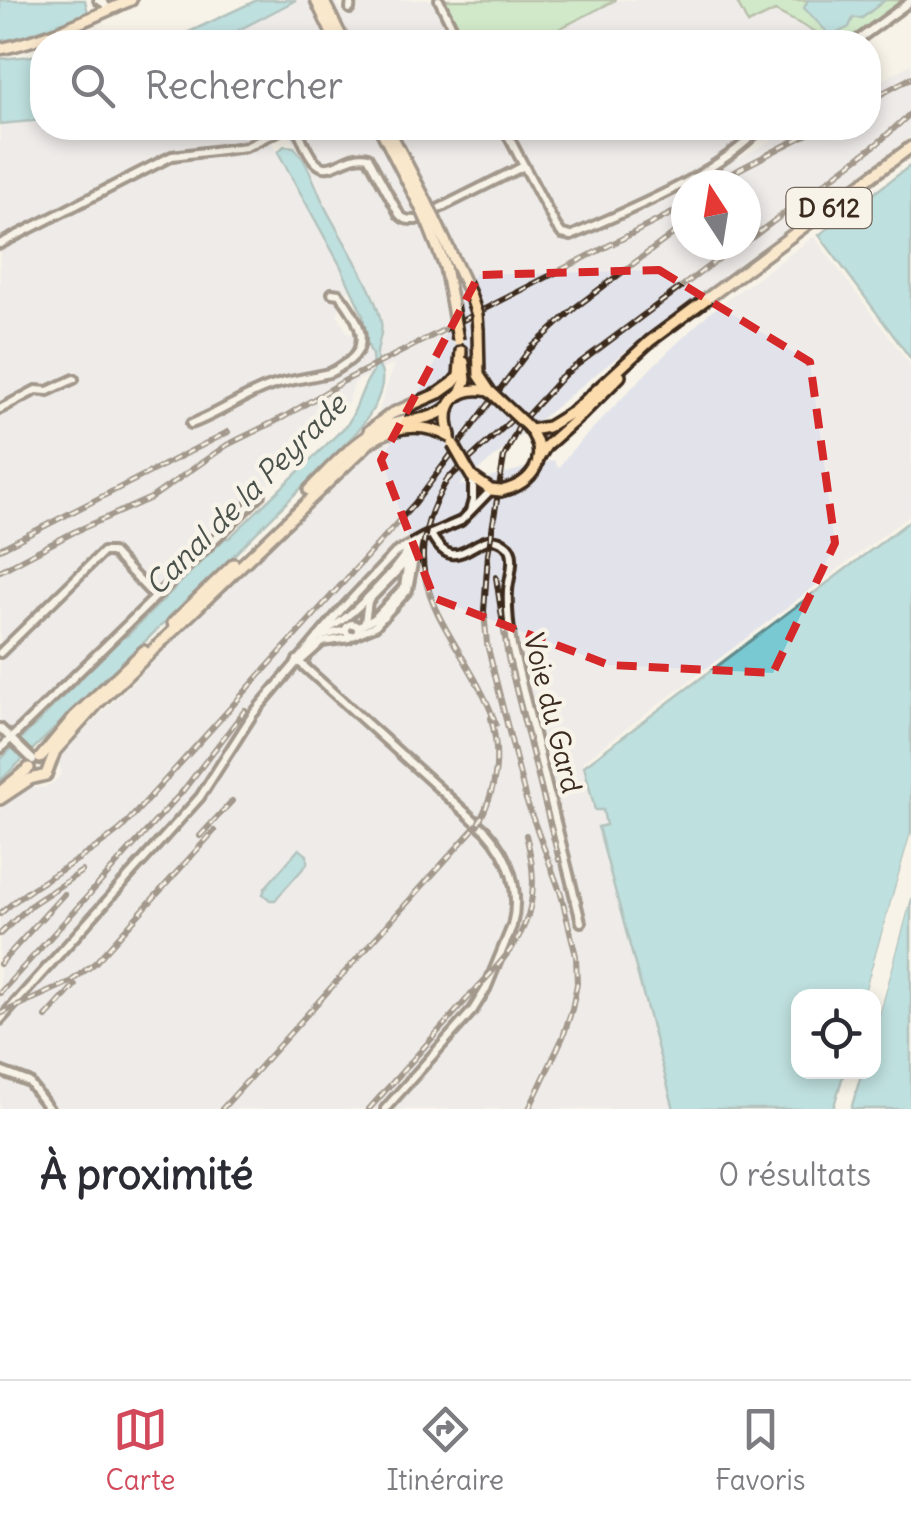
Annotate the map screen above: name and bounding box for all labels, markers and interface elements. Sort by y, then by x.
search box [30,30,881,140]
icon: search [65,58,120,113]
text: Rechercher [145,62,343,109]
north arrow [671,170,761,260]
road number: D 612 [786,188,872,228]
water label: Canal de la Peyrade [137,384,355,603]
street label: Voie du Gard [516,629,590,797]
map controls [791,989,881,1079]
button: locate [791,989,881,1079]
text: À proximité [40,1148,253,1200]
text: 0 résultats [718,1154,871,1195]
tab: Carte [106,1402,175,1498]
tab: Itinéraire [386,1402,504,1498]
tab: Favoris [715,1402,805,1498]

